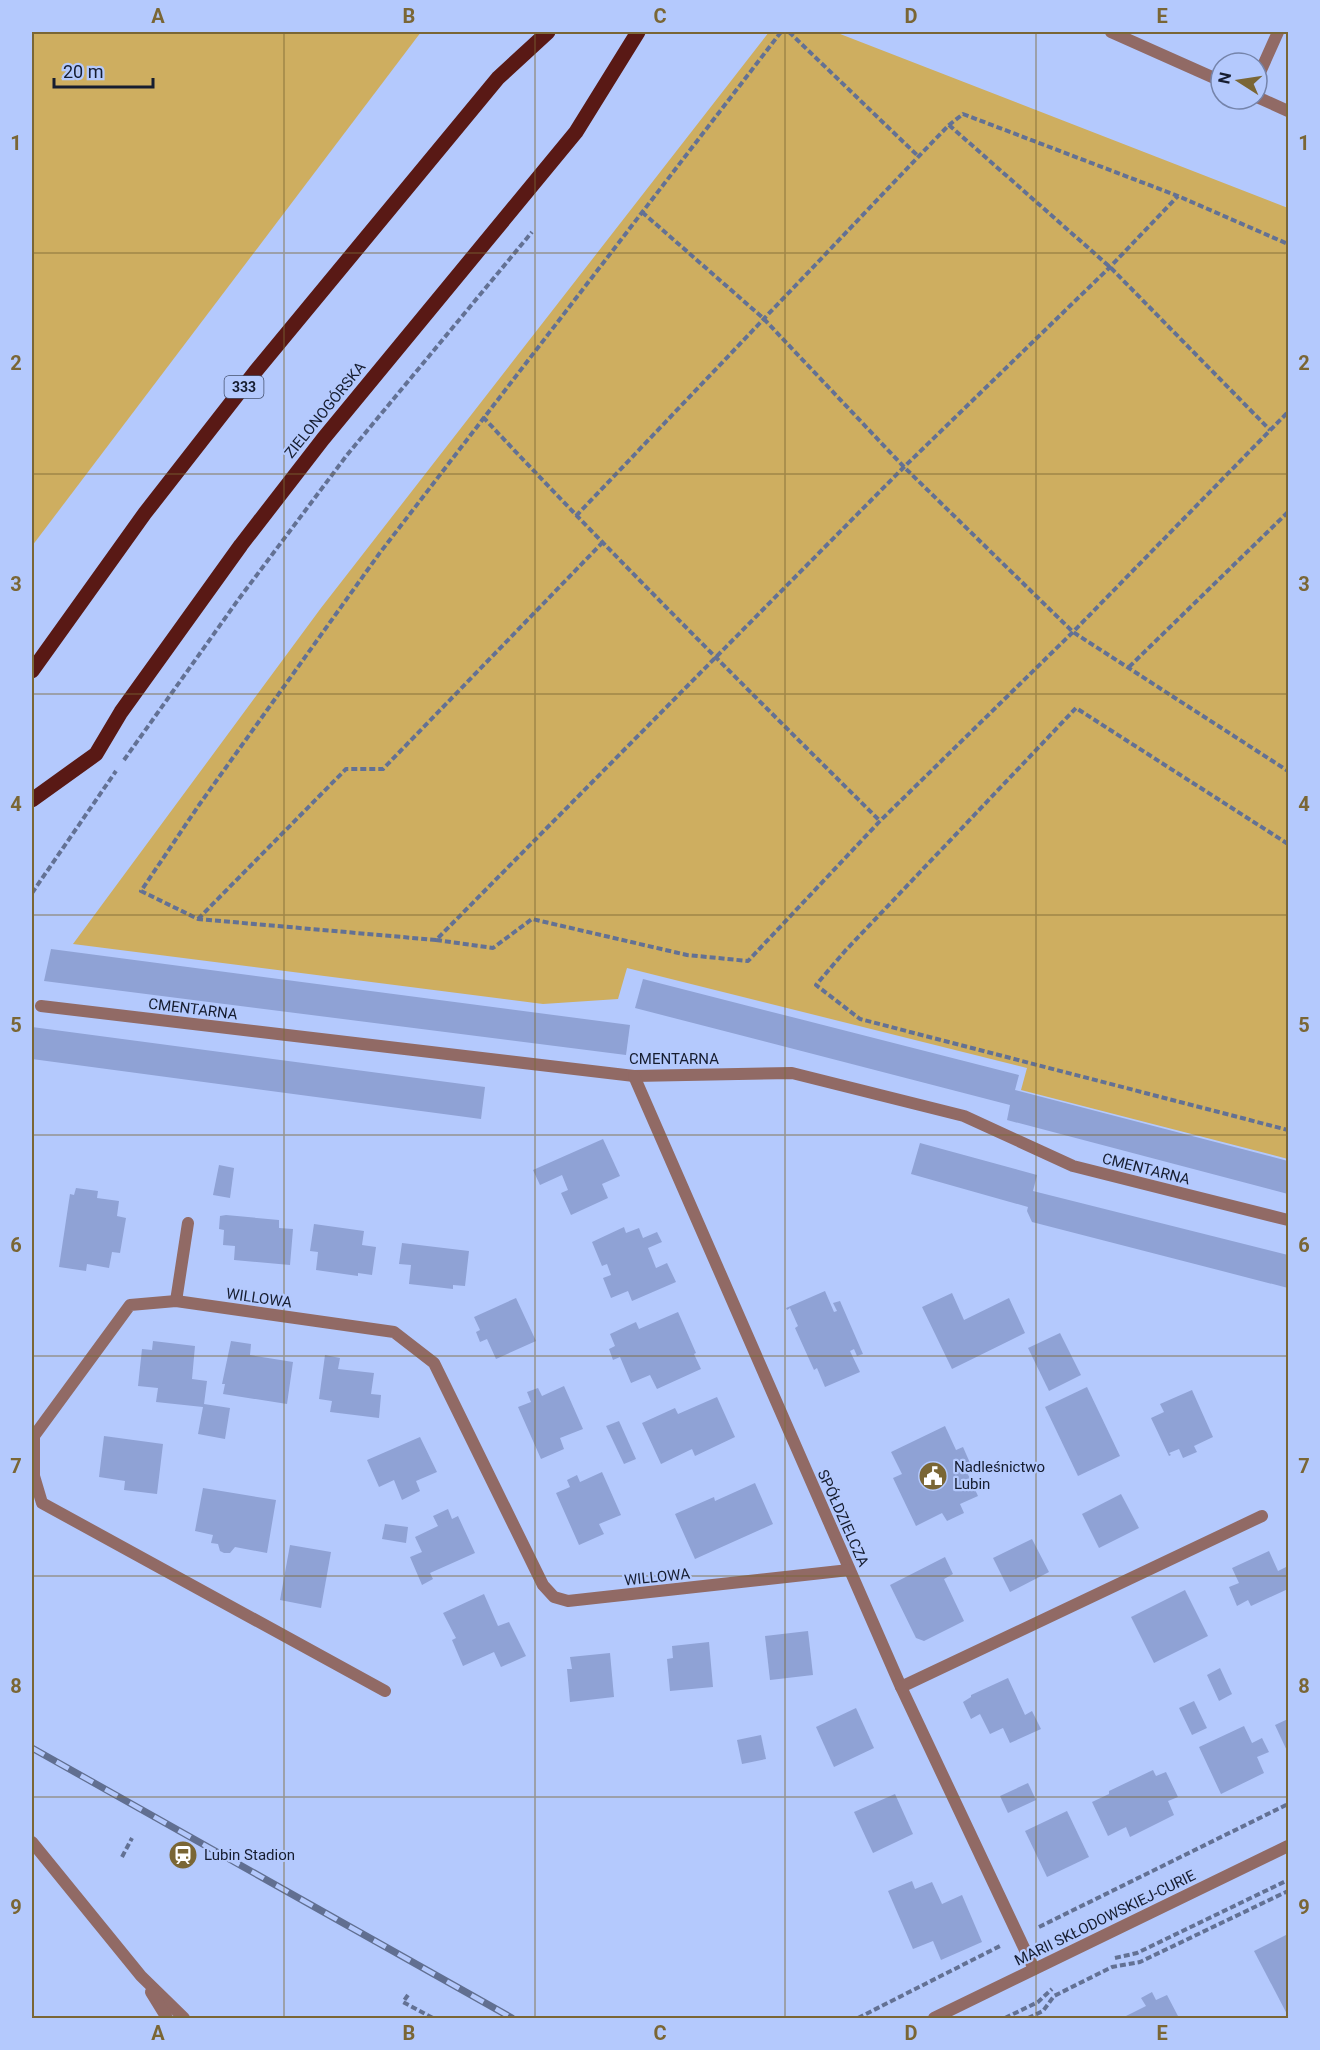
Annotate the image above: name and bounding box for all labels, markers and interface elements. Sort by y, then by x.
text: A [151,4,165,28]
text: B [403,4,415,28]
text: C [653,4,667,28]
text: D [905,4,918,28]
text: E [1156,4,1168,28]
scale bar [54,51,153,89]
north arrow [1209,51,1269,111]
text: 20 m [63,61,103,82]
text: N [1214,70,1235,85]
text: 1 [10,131,22,155]
text: 1 [1298,131,1310,155]
text: 2 [10,351,22,375]
text: 2 [1298,351,1310,375]
street label: ZIELONOGÓRSKA [281,358,369,462]
road number: 333 [224,376,264,398]
text: 3 [10,572,22,596]
text: 3 [1298,572,1310,596]
text: 4 [10,792,22,816]
text: 4 [1298,792,1310,816]
street label: CMENTARNA [147,995,239,1023]
text: 5 [10,1013,22,1037]
text: 5 [1298,1013,1310,1037]
street label: CMENTARNA [629,1050,719,1068]
street label: CMENTARNA [1100,1149,1192,1189]
text: 6 [10,1233,22,1257]
text: 6 [1298,1233,1310,1257]
street label: WILLOWA [225,1284,293,1312]
text: 7 [10,1454,22,1478]
text: 7 [1298,1454,1310,1478]
place label: Nadleśnictwo Lubin [954,1458,1045,1493]
public building icon: Nadleśnictwo Lubin [917,1460,949,1492]
street label: SPÓŁDZIELCZA [814,1467,873,1569]
street label: WILLOWA [623,1565,691,1589]
text: 8 [10,1674,22,1698]
text: 8 [1298,1674,1310,1698]
station icon: Lubin Stadion [167,1839,199,1871]
place label: Lubin Stadion [204,1846,295,1864]
street label: MARII SKŁODOWSKIEJ-CURIE [1012,1866,1199,1970]
text: 9 [10,1895,22,1919]
text: 9 [1298,1895,1310,1919]
text: A [151,2021,165,2045]
text: B [403,2021,415,2045]
text: C [653,2021,667,2045]
text: D [905,2021,918,2045]
text: E [1156,2021,1168,2045]

